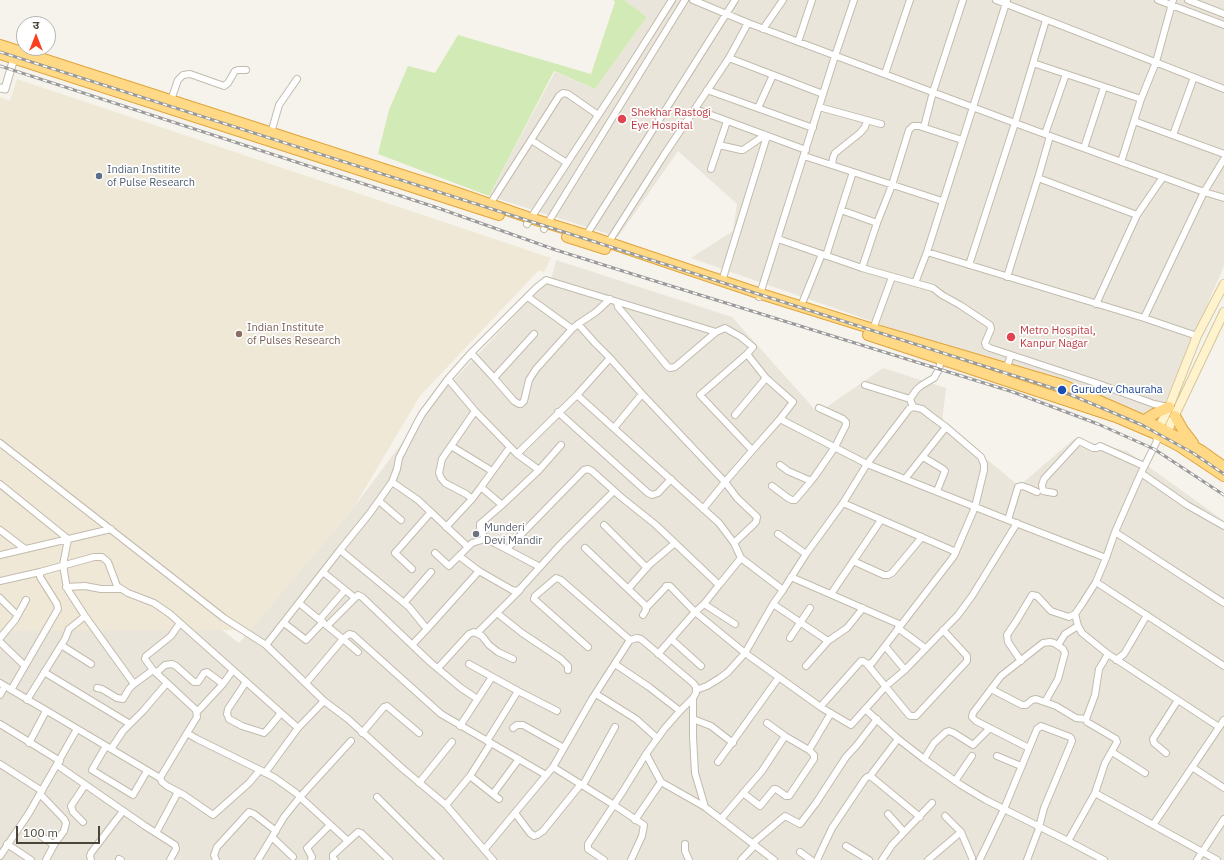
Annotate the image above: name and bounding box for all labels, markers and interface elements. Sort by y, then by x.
north arrow [16,16,56,56]
text: उ [33,18,39,32]
place label: Shekhar Rastogi Eye Hospital [631,106,711,132]
marker: Shekhar Rastogi Eye Hospital [616,113,628,125]
place label: Indian Institite of Pulse Research [107,163,195,189]
marker: Indian Institite of Pulse Research [94,171,104,181]
place label: Indian Institute of Pulses Research [247,321,340,347]
place label: Metro Hospital, Kanpur Nagar [1020,324,1096,350]
marker: Indian Institute of Pulses Research [234,329,244,339]
marker: Metro Hospital, Kanpur Nagar [1005,331,1017,343]
place label: Gurudev Chauraha [1071,383,1163,397]
marker: Gurudev Chauraha [1056,384,1068,396]
place label: Munderi Devi Mandir [484,521,542,547]
marker: Munderi Devi Mandir [471,529,481,539]
scale bar [18,818,102,844]
text: 100 m [23,825,58,840]

